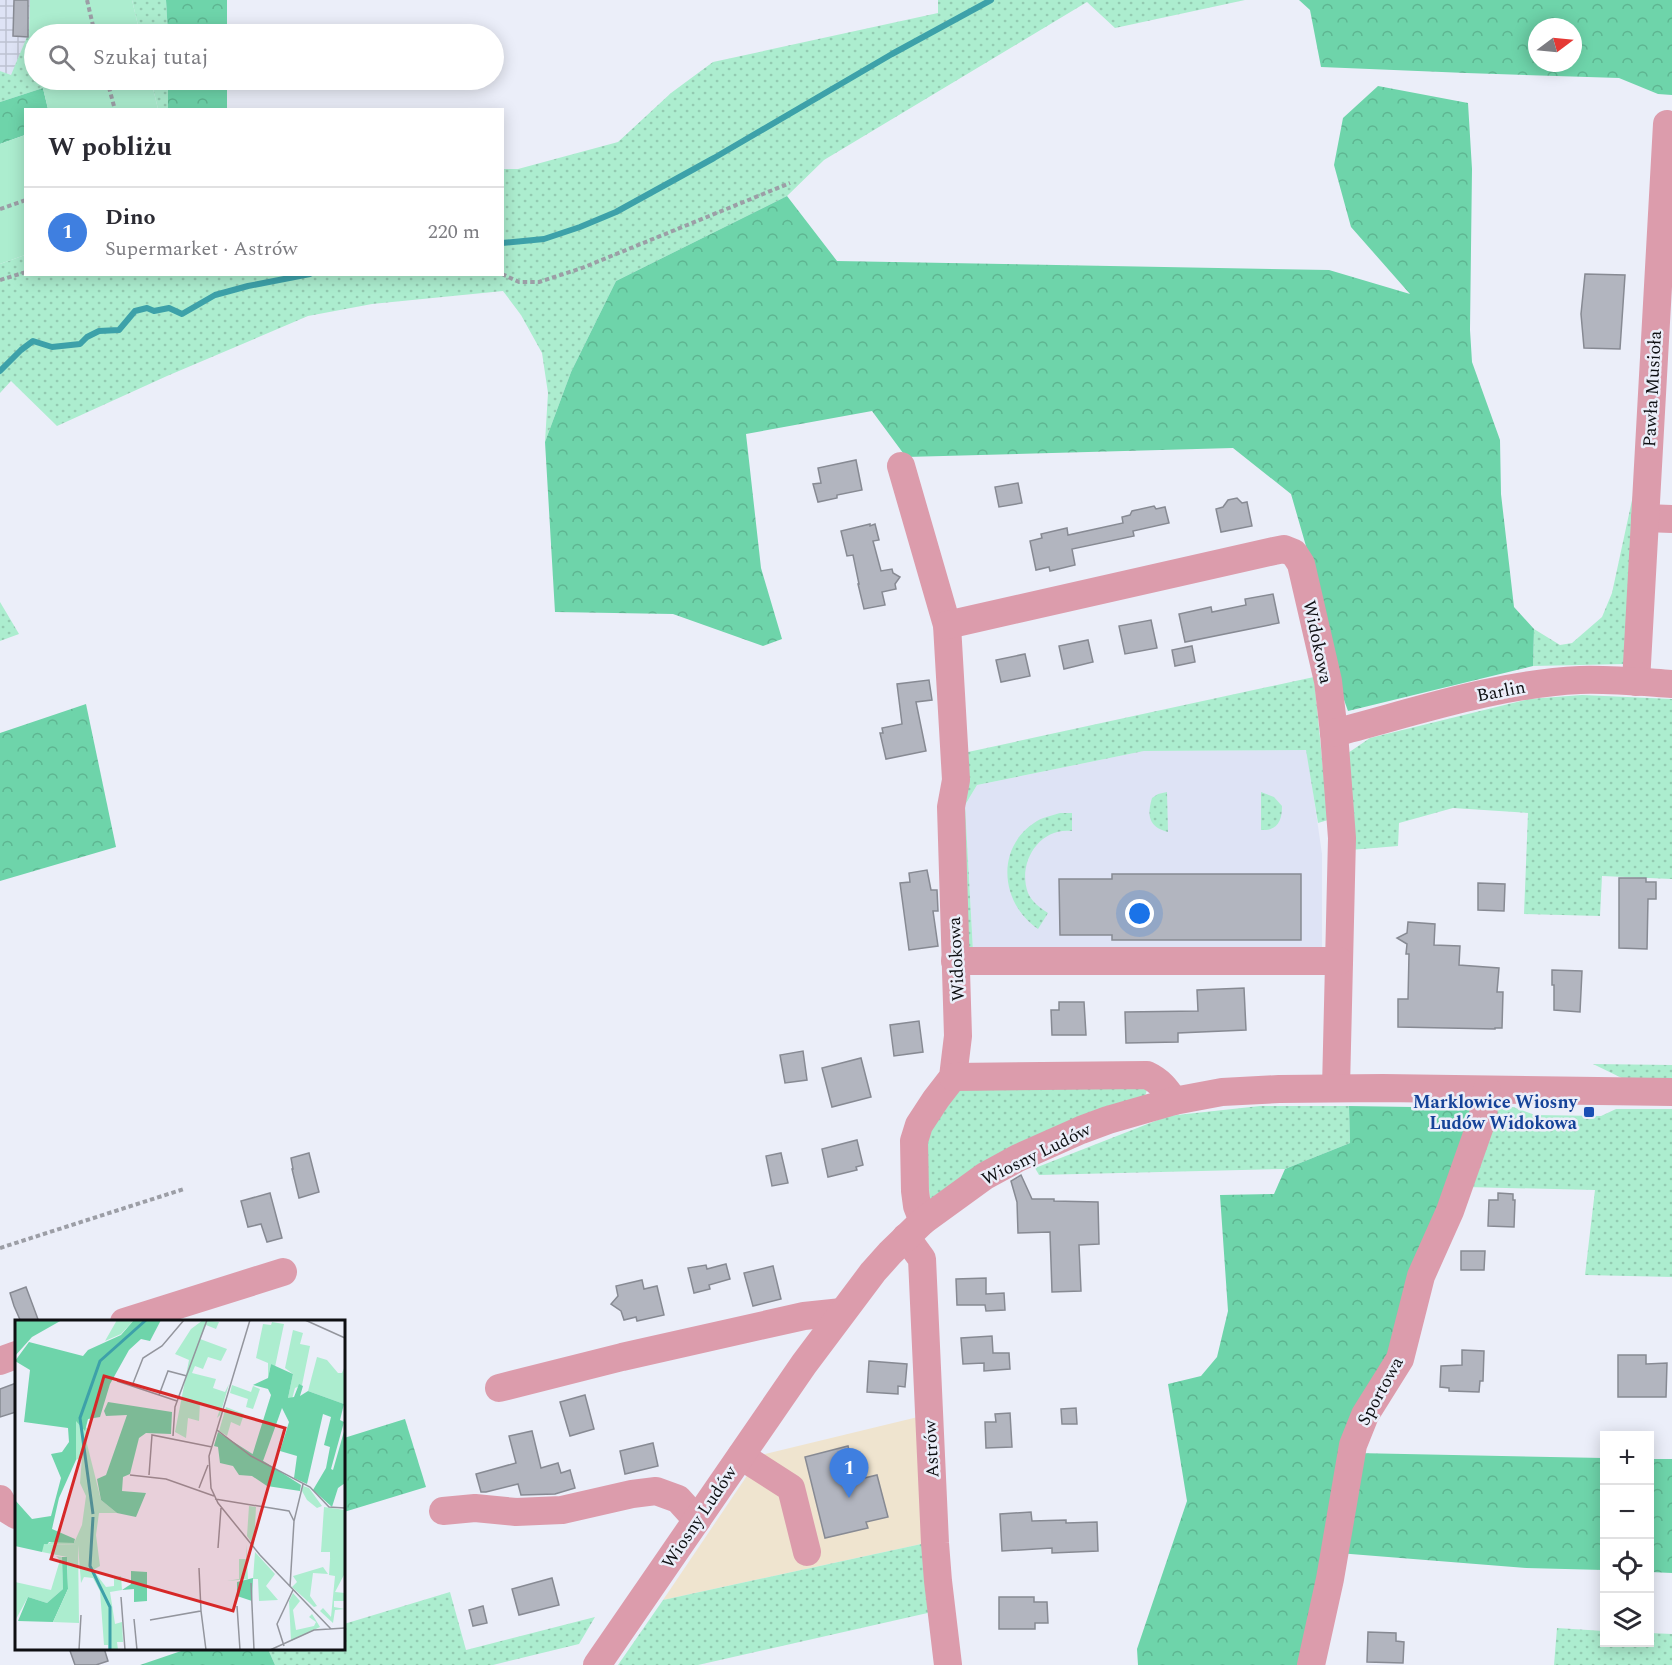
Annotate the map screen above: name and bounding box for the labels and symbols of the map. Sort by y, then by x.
north arrow [1528,18,1582,72]
street label: Pawła Musioła [1636,330,1669,448]
street label: Widokowa [1296,598,1340,687]
street label: Barlin [1474,674,1528,709]
your location [1125,899,1154,928]
street label: Widokowa [941,916,972,1002]
place label: Marklowice Wiosny Ludów Widokowa [1413,1089,1578,1137]
marker: Marklowice Wiosny Ludów Widokowa [1582,1105,1596,1119]
street label: Wiosny Ludów [977,1116,1096,1193]
inset map [15,1320,345,1650]
street label: Sportowa [1350,1352,1411,1431]
street label: Astrów [916,1419,946,1479]
pin: 1 [830,1448,868,1498]
street label: Wiosny Ludów [655,1460,744,1574]

